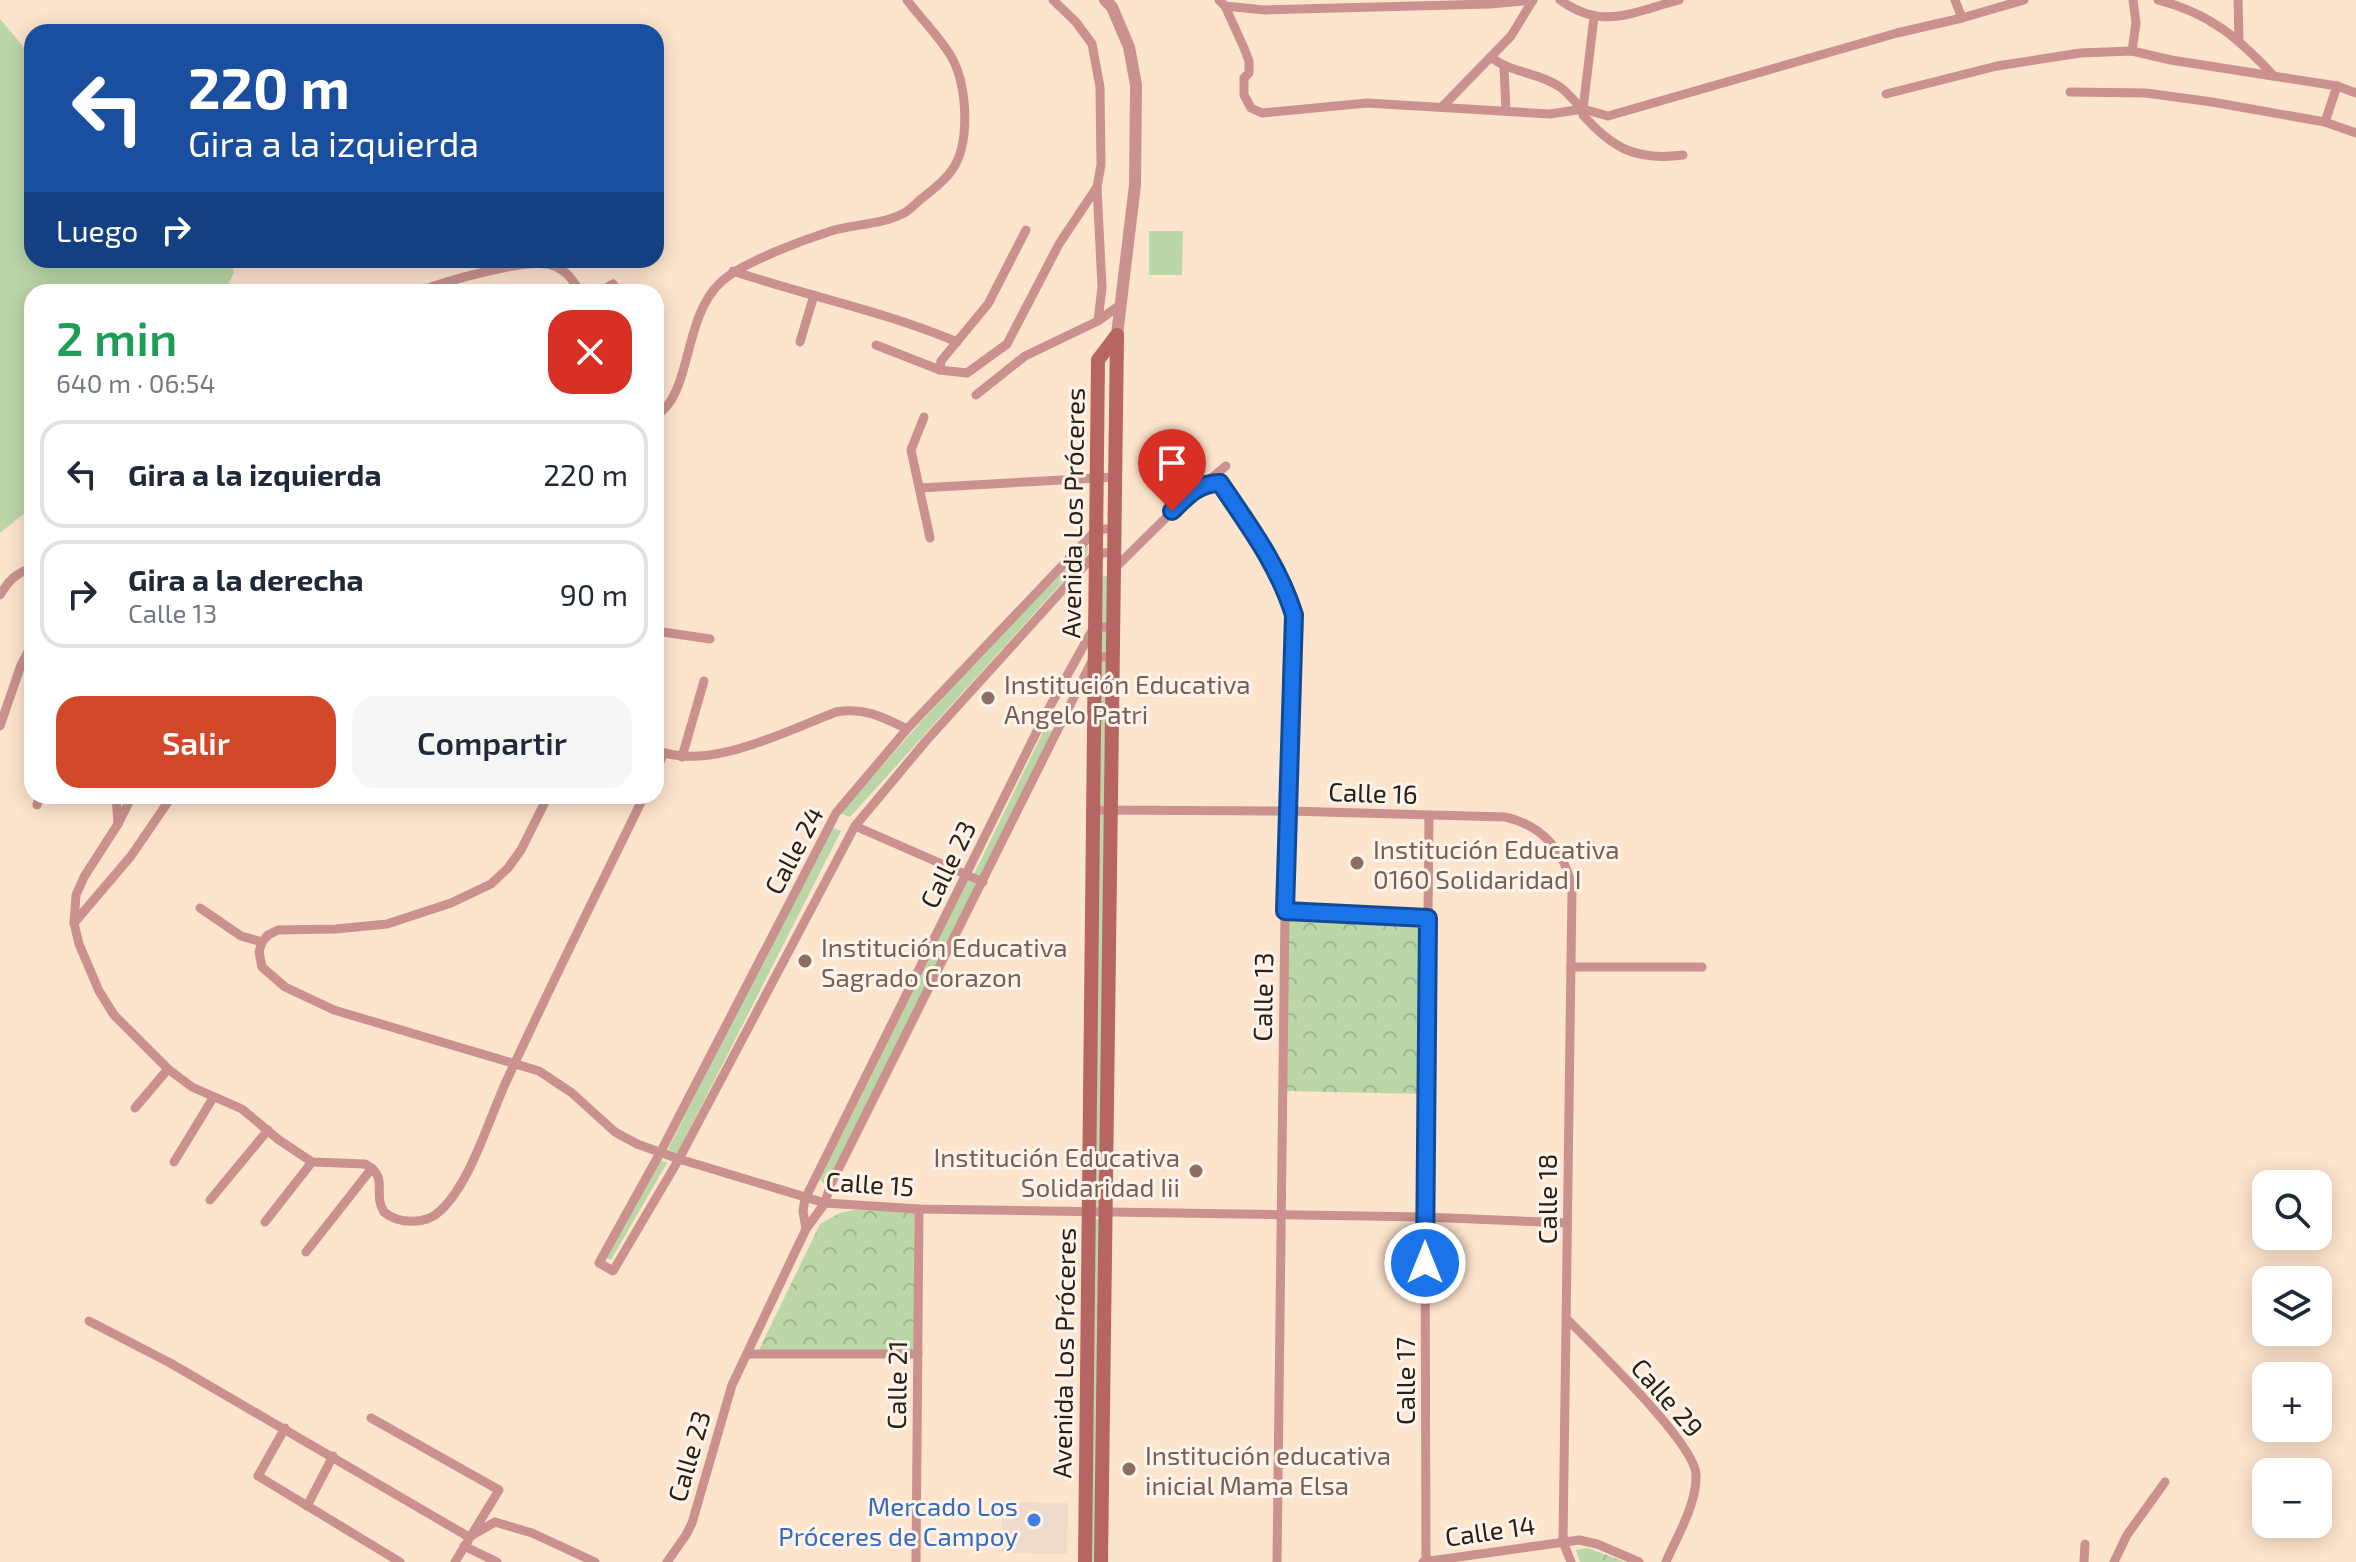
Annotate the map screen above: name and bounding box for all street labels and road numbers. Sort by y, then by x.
street label: Avenida Los Próceres [1054,387,1090,639]
street label: Calle 16 [1328,775,1418,809]
street label: Calle 24 [757,801,829,899]
street label: Calle 23 [913,815,981,913]
street label: Calle 13 [1246,952,1278,1042]
street label: Calle 18 [1531,1154,1562,1244]
street label: Calle 15 [825,1164,915,1202]
street label: Avenida Los Próceres [1045,1227,1081,1479]
street label: Calle 17 [1389,1337,1420,1425]
street label: Calle 21 [880,1340,912,1430]
street label: Calle 29 [1626,1351,1710,1443]
street label: Calle 23 [660,1407,716,1505]
street label: Calle 14 [1443,1508,1537,1552]

